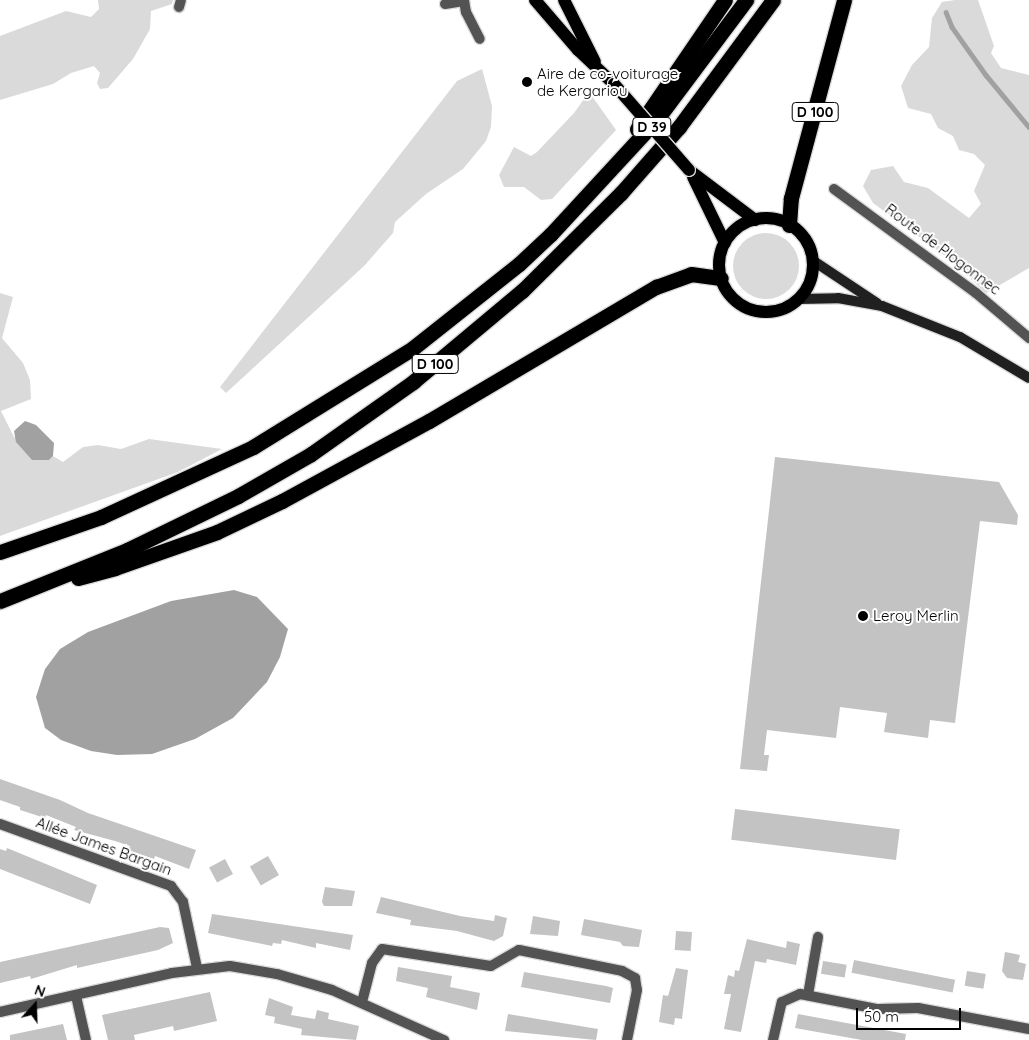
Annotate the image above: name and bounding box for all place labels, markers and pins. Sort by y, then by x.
place label: Aire de co-voiturage de Kergariou [537,64,678,99]
marker: Aire de co-voiturage de Kergariou [521,76,533,88]
place label: Leroy Merlin [873,607,959,625]
marker: Leroy Merlin [857,610,869,622]

